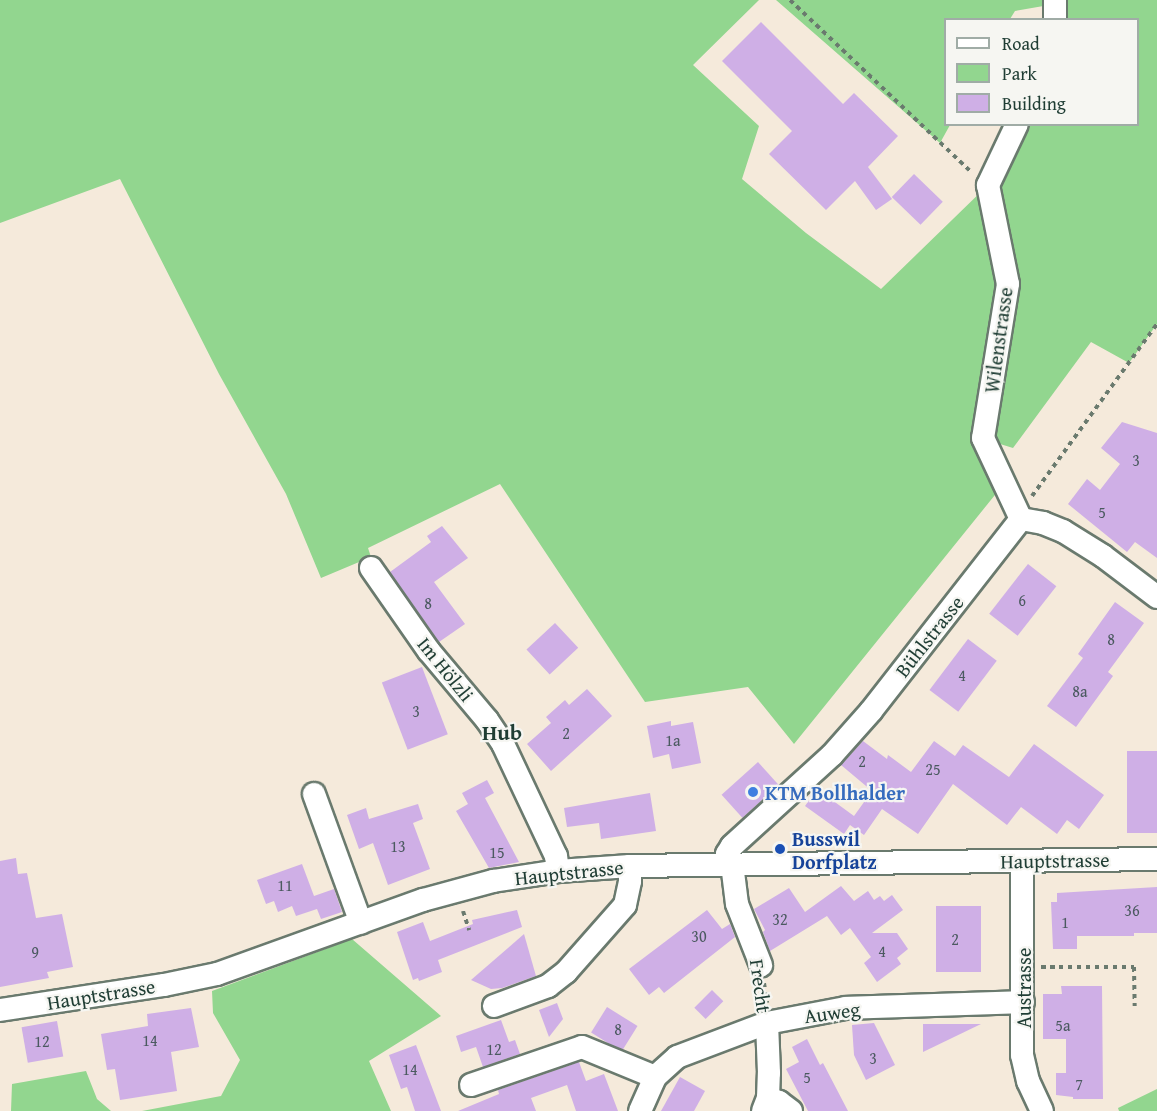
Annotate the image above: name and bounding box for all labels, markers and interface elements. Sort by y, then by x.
legend [944,18,1139,126]
text: Road [1002,30,1040,57]
text: Park [1002,60,1037,87]
text: Building [1002,90,1066,117]
street label: Wilenstrasse [979,286,1017,394]
house number: 3 [1132,450,1140,470]
house number: 5 [1098,502,1106,522]
street label: Bühlstrasse [890,590,968,682]
house number: 6 [1018,590,1026,610]
house number: 8 [424,593,432,613]
house number: 8 [1107,629,1115,649]
street label: Im Hölzli [413,632,479,706]
house number: 4 [958,665,966,685]
house number: 8a [1072,681,1088,701]
house number: 3 [412,701,420,721]
district label: Hub [482,720,522,746]
house number: 2 [562,723,570,743]
house number: 1a [665,730,681,750]
house number: 2 [858,751,866,771]
house number: 25 [925,759,941,779]
place label: KTM Bollhalder [765,780,905,804]
marker: KTM Bollhalder [746,785,760,799]
place label: Busswil Dorfplatz [792,826,877,873]
house number: 13 [390,836,406,856]
house number: 15 [489,842,505,862]
marker: Busswil Dorfplatz [773,842,787,856]
street label: Hauptstrasse [1000,847,1110,873]
street label: Hauptstrasse [513,854,625,890]
house number: 11 [277,875,293,895]
house number: 36 [1124,900,1140,920]
house number: 32 [772,909,788,929]
house number: 1 [1061,912,1069,932]
house number: 30 [691,926,707,946]
house number: 2 [951,929,959,949]
house number: 4 [878,941,886,961]
house number: 9 [31,942,39,962]
street label: Austrasse [1011,948,1035,1028]
street label: Frecht [745,958,777,1014]
street label: Hauptstrasse [45,974,157,1014]
street label: Auweg [803,996,861,1028]
house number: 5a [1055,1015,1071,1035]
house number: 8 [614,1019,622,1039]
house number: 14 [142,1030,158,1050]
house number: 12 [34,1031,50,1051]
house number: 12 [486,1039,502,1059]
house number: 3 [869,1048,877,1068]
house number: 14 [402,1059,418,1079]
house number: 5 [803,1067,811,1087]
house number: 7 [1075,1074,1083,1094]

